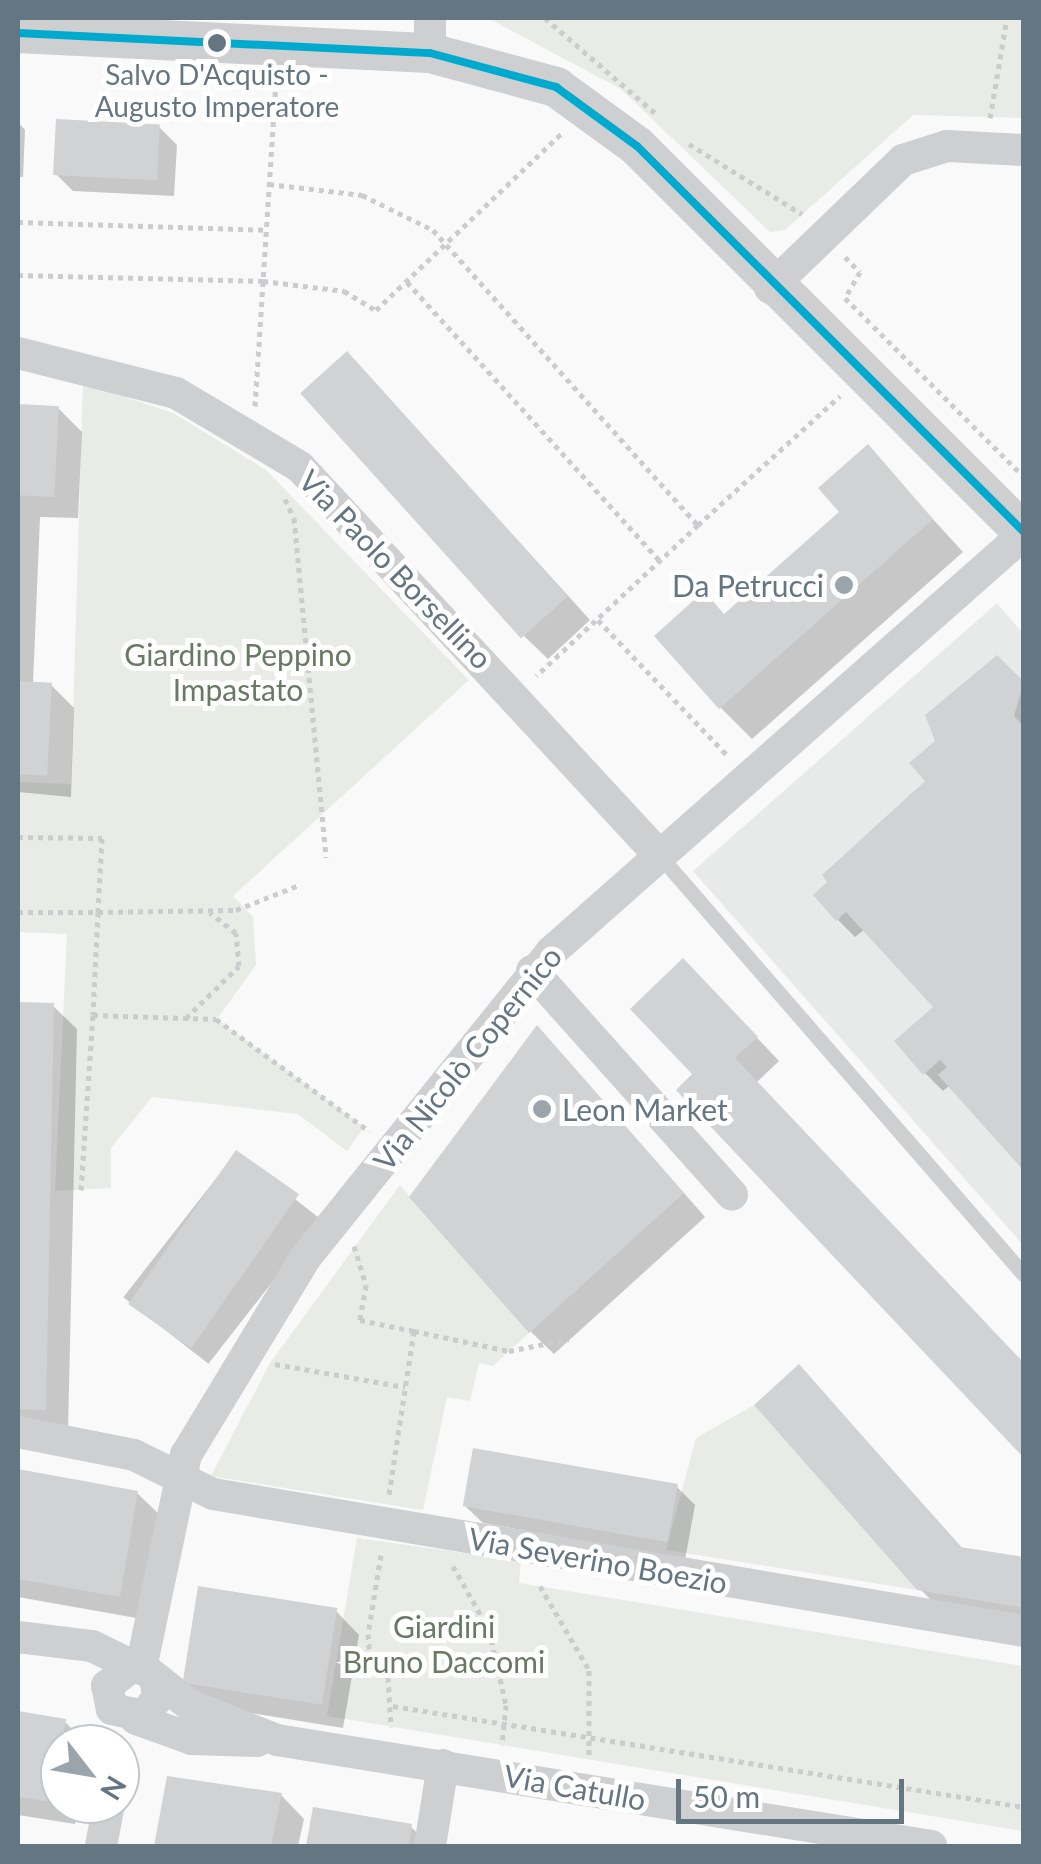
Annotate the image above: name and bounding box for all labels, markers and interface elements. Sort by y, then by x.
marker: Salvo D'Acquisto - Augusto Imperatore [207,33,227,53]
place label: Salvo D'Acquisto - Augusto Imperatore [95,57,339,123]
street label: Via Paolo Borsellino [292,462,500,676]
place label: Da Petrucci [672,567,824,603]
marker: Da Petrucci [833,574,855,596]
park label: Giardino Peppino Impastato [124,636,352,706]
street label: Via Nicolò Copernico [365,939,569,1177]
place label: Leon Market [562,1091,728,1127]
marker: Leon Market [531,1098,553,1120]
street label: Via Severino Boezio [466,1520,730,1600]
park label: Giardini Bruno Daccomi [343,1608,545,1678]
north arrow [40,1724,140,1824]
street label: Via Catullo [501,1757,649,1817]
scale bar [681,1759,908,1821]
text: N [94,1770,134,1806]
text: 50 m [693,1778,760,1814]

